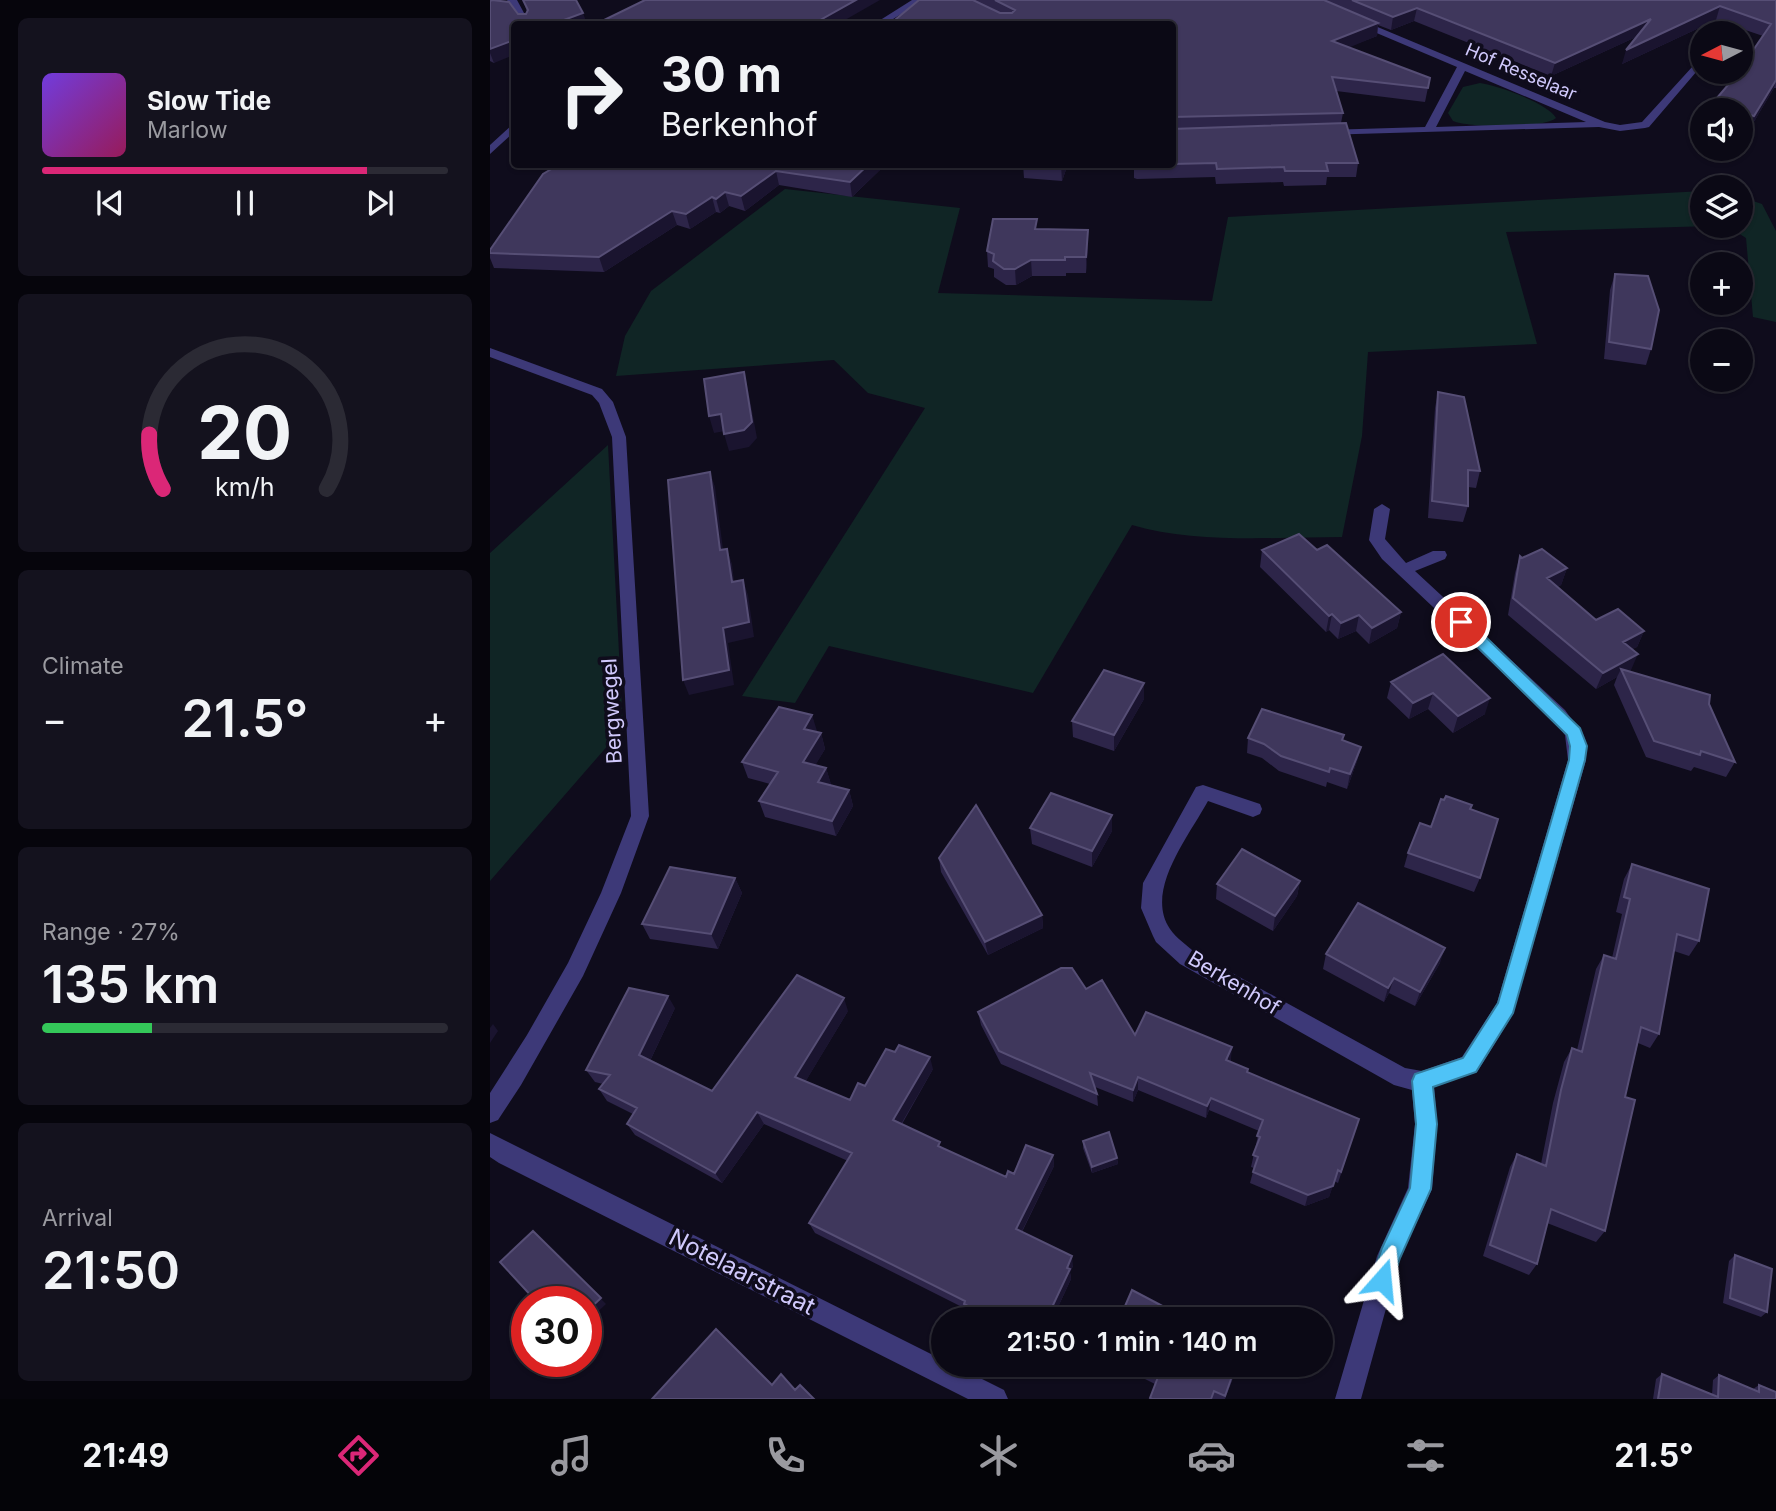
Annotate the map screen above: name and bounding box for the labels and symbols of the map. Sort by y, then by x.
north arrow [1690,21,1754,84]
street label: Hof Resselaar [1463,39,1580,104]
pin [1431,592,1491,652]
street label: Bergwegel [596,658,627,764]
street label: Berkenhof [1184,945,1285,1020]
street label: Notelaarstraat [664,1222,820,1321]
position arrow [1345,1243,1419,1317]
speed limit sign: 30 [511,1286,602,1377]

